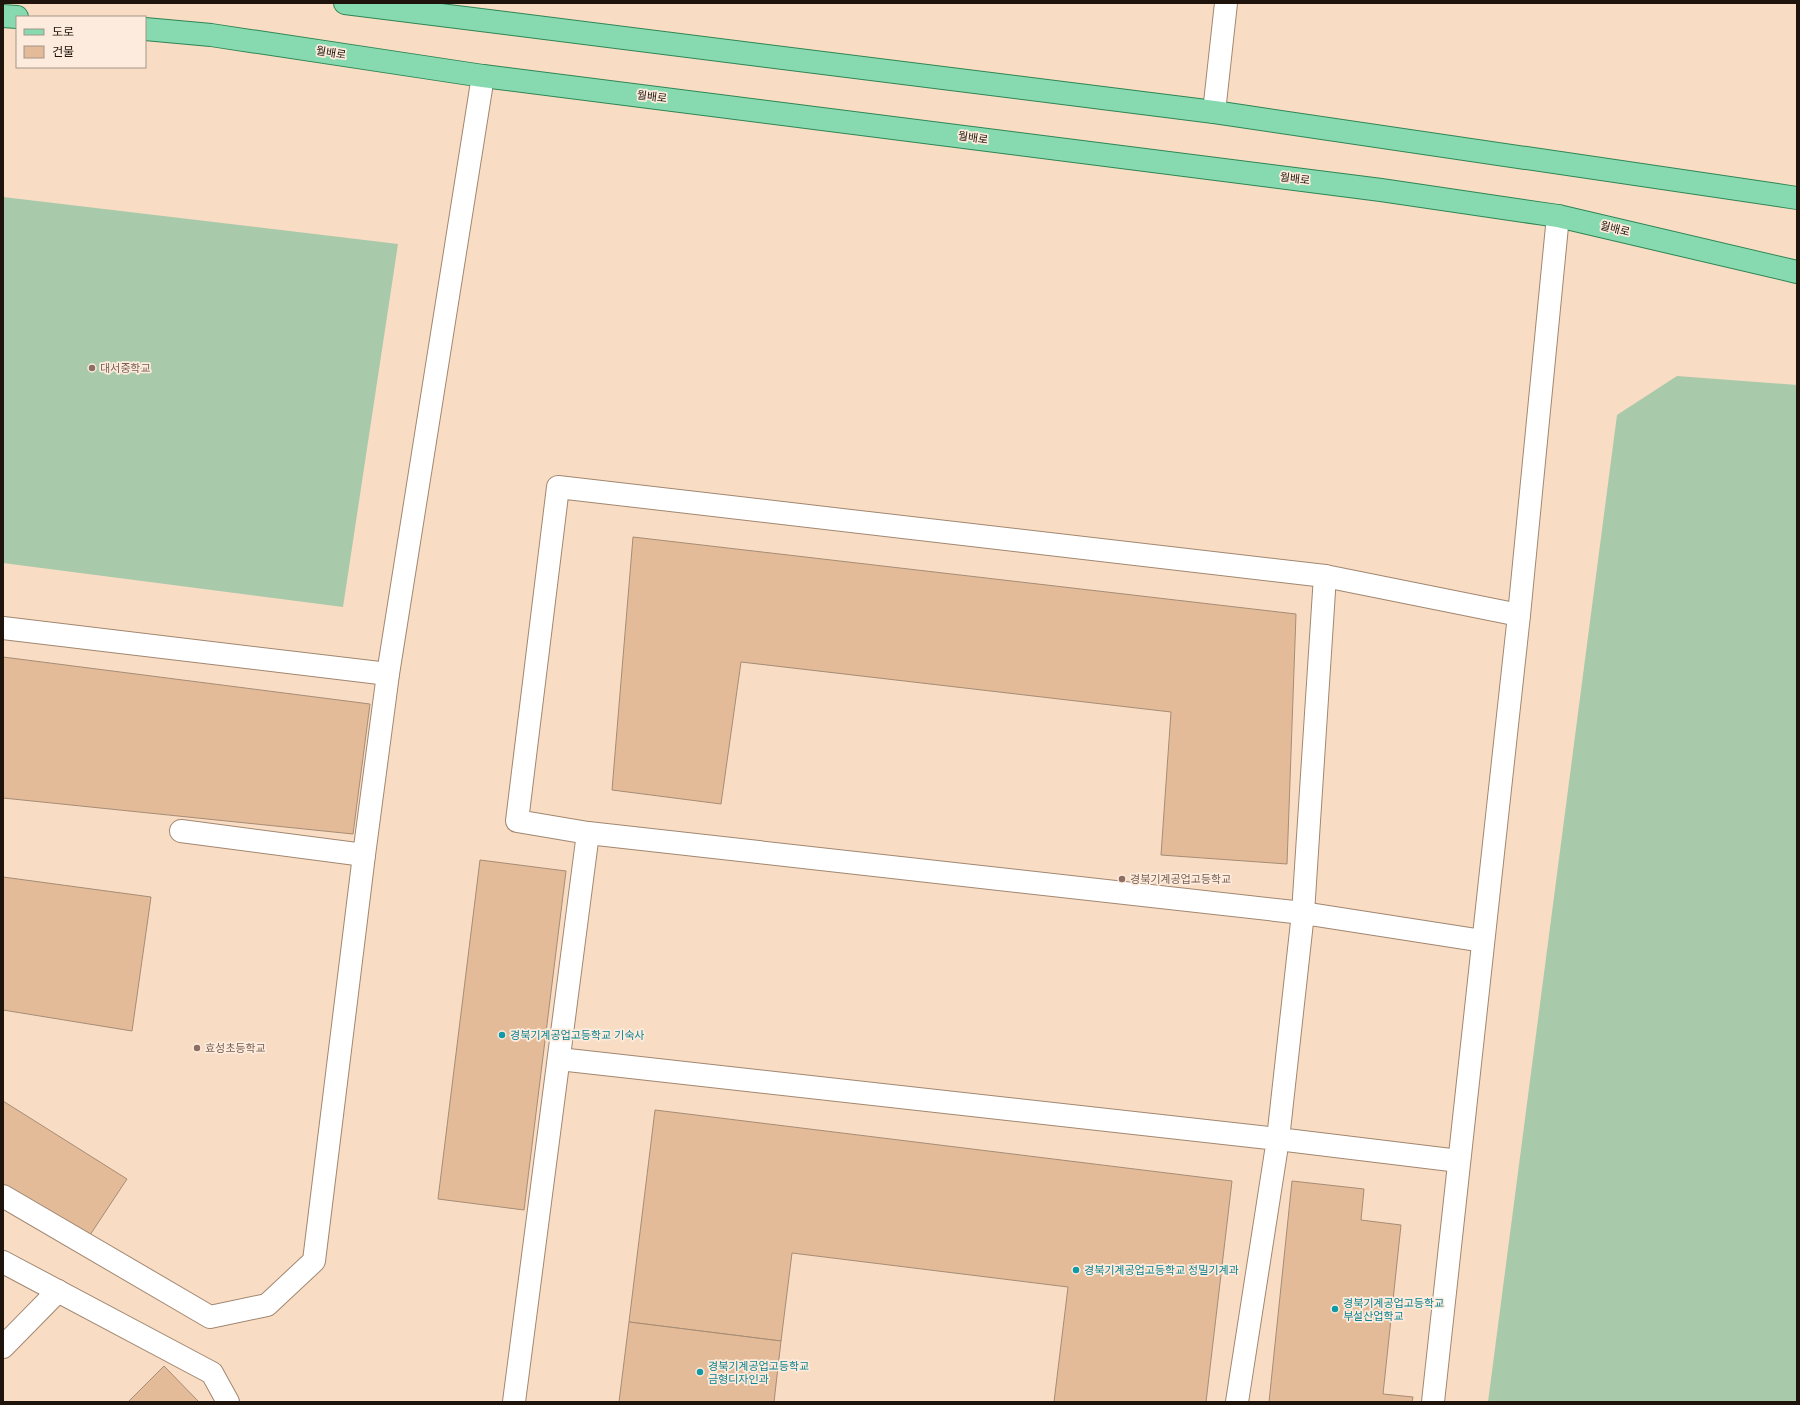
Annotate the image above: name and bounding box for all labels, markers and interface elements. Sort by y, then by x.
legend [16,16,146,68]
text: 도로 [52,25,74,39]
street label: 월배로 [315,44,347,62]
text: 건물 [52,45,74,59]
street label: 월배로 [636,89,668,105]
street label: 월배로 [957,129,989,147]
street label: 월배로 [1279,171,1311,187]
street label: 월배로 [1599,219,1631,239]
place label: 대서중학교 [100,362,151,375]
marker: 대서중학교 [87,363,97,373]
place label: 경북기계공업고등학교 [1130,873,1231,886]
marker: 경북기계공업고등학교 [1117,874,1127,884]
place label: 경북기계공업고등학교 기숙사 [510,1029,644,1042]
marker: 경북기계공업고등학교 기숙사 [497,1030,507,1040]
place label: 효성초등학교 [205,1042,266,1055]
marker: 효성초등학교 [192,1043,202,1053]
place label: 경북기계공업고등학교 정밀기계과 [1084,1264,1239,1277]
marker: 경북기계공업고등학교 정밀기계과 [1071,1265,1081,1275]
place label: 경북기계공업고등학교 부설산업학교 [1343,1297,1444,1323]
marker: 경북기계공업고등학교 부설산업학교 [1330,1304,1340,1314]
place label: 경북기계공업고등학교 금형디자인과 [708,1360,809,1386]
marker: 경북기계공업고등학교 금형디자인과 [695,1367,705,1377]

